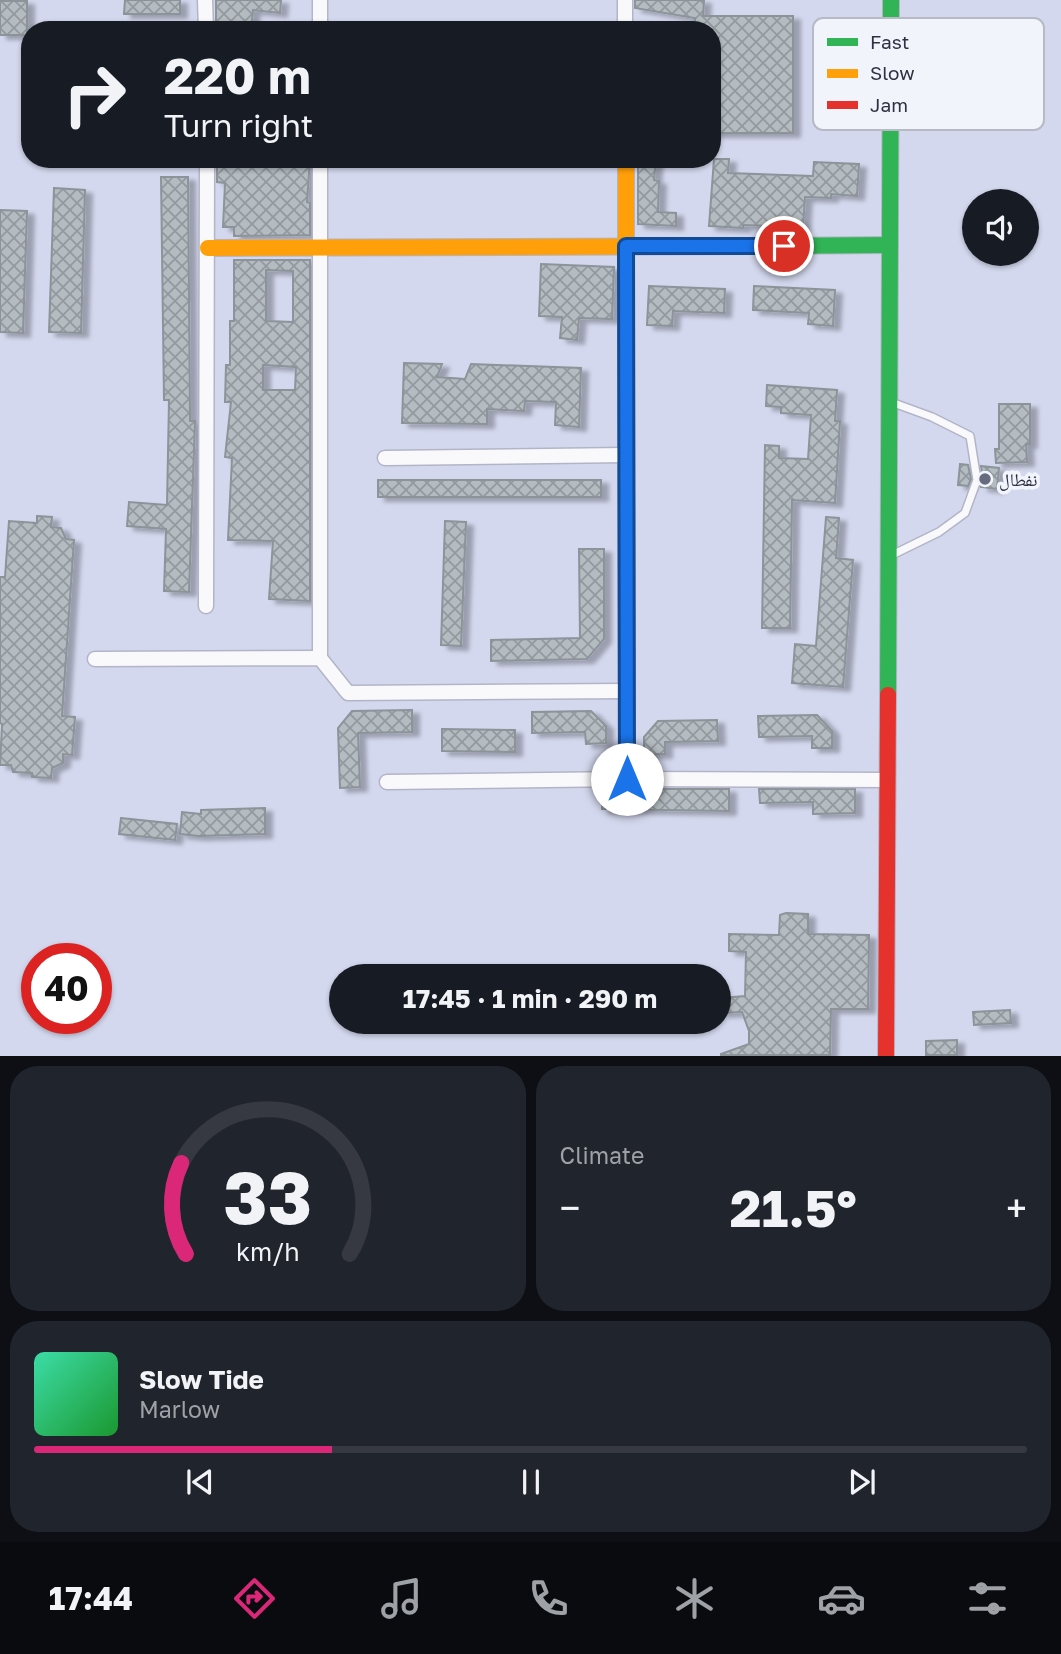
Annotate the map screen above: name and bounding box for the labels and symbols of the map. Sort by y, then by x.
legend [813,18,1044,130]
text: Fast [870,30,909,53]
text: Slow [870,61,915,84]
text: Jam [870,93,908,116]
pin [754,216,814,276]
place label: نفطال [999,468,1038,491]
marker: نفطال [977,471,993,487]
position arrow [590,742,664,816]
speed limit sign: 40 [21,943,112,1034]

